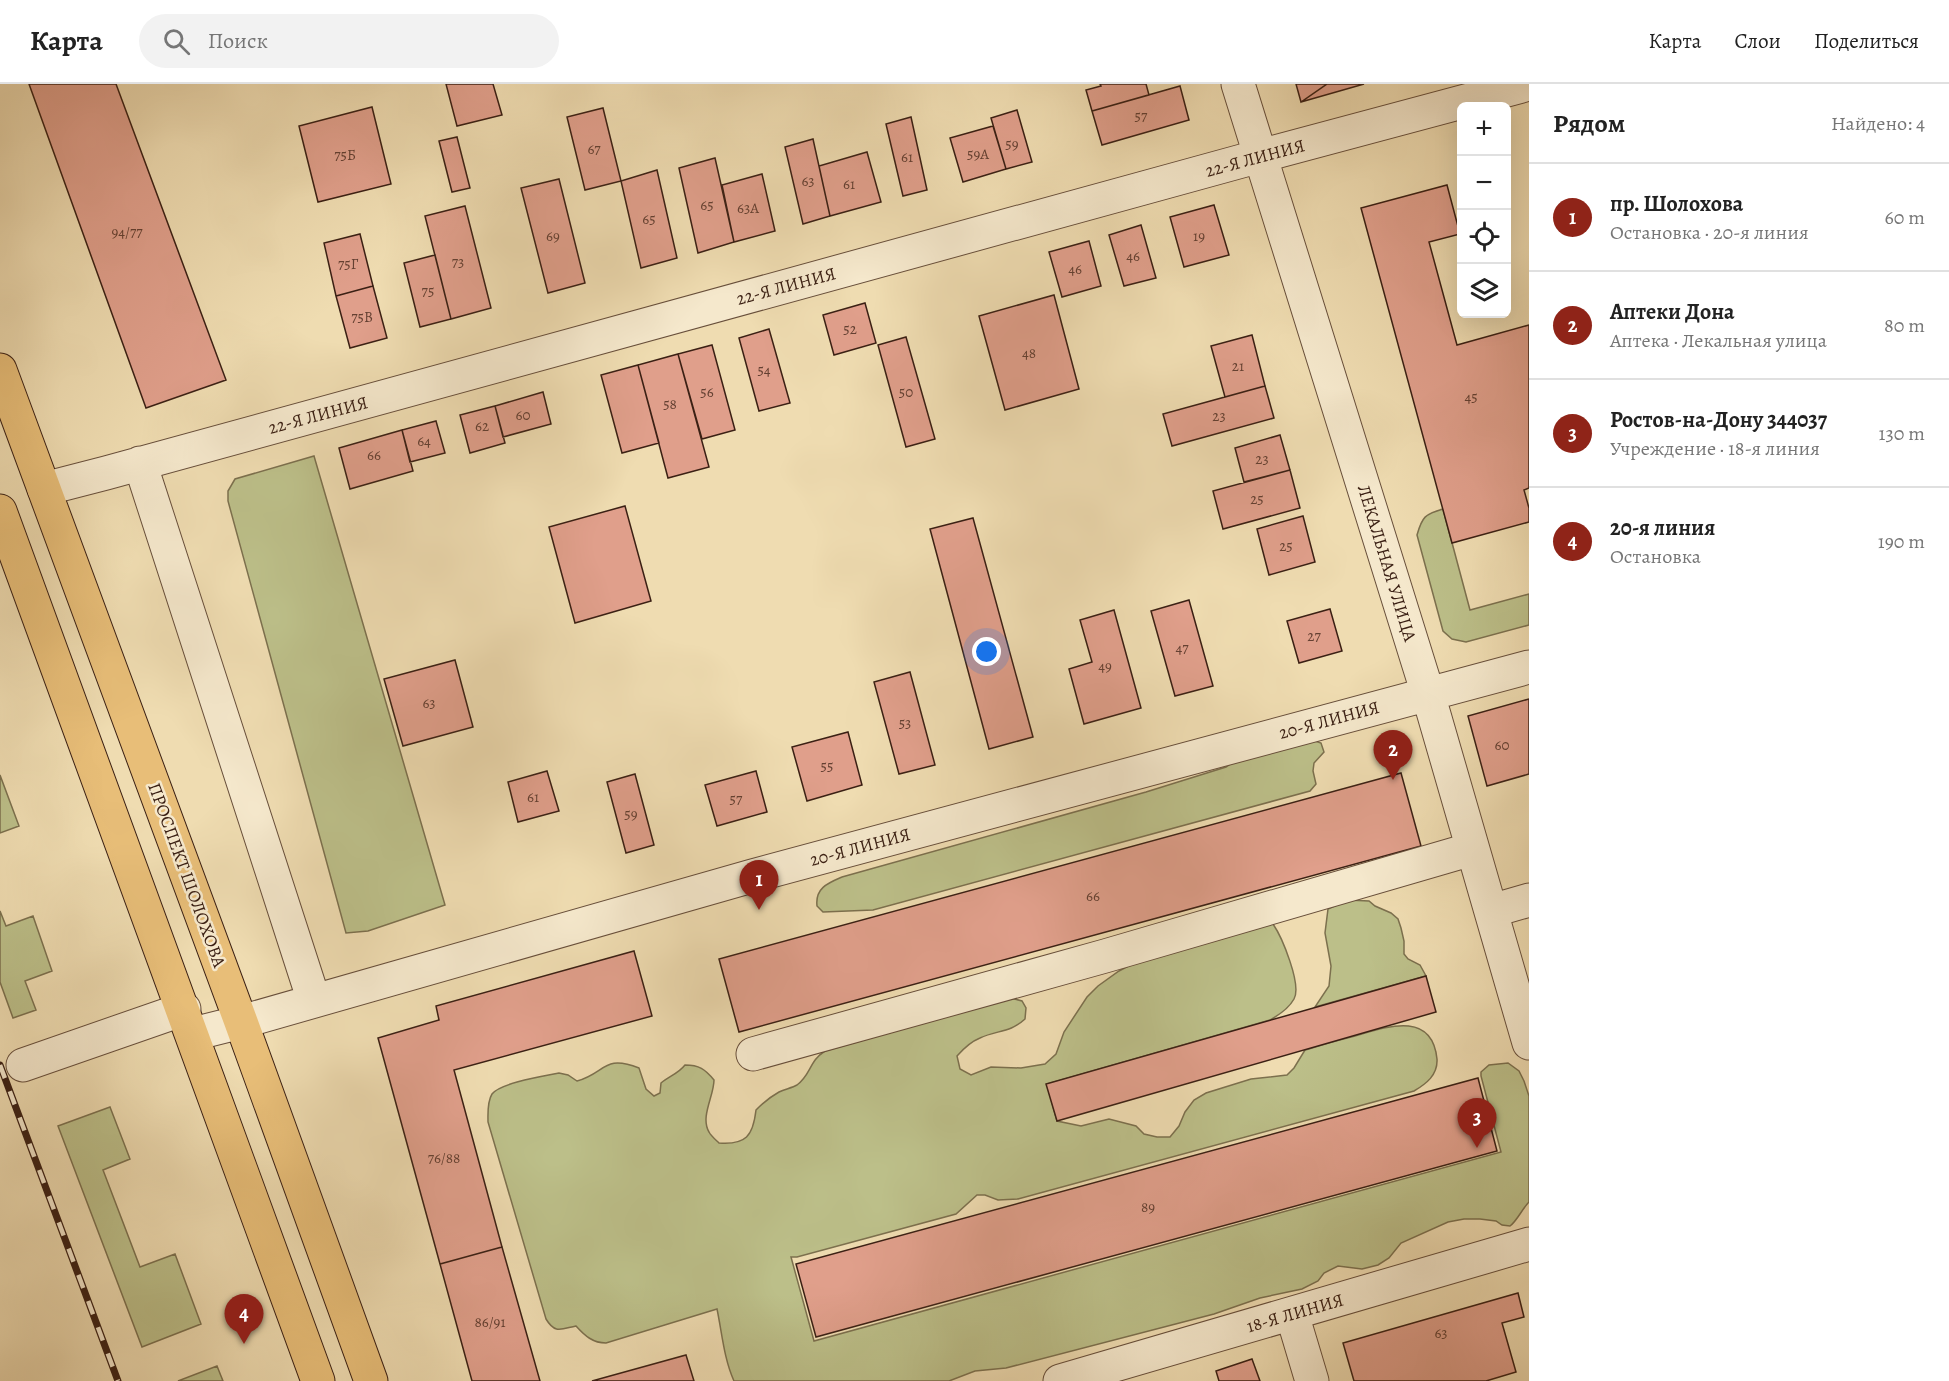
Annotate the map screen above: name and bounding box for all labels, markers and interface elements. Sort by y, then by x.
search box [139,14,559,68]
text: Карта [30,22,103,60]
icon: search [160,25,193,58]
text: Поиск [208,26,268,56]
text: Карта [1648,27,1701,55]
text: Слои [1734,27,1781,55]
text: Поделиться [1814,27,1919,55]
map controls [1457,102,1511,318]
button: + [1457,102,1511,156]
house number: 57 [1135,106,1148,126]
text: Рядом [1553,106,1625,141]
text: Найдено: 4 [1831,110,1925,137]
street label: 22-Я ЛИНИЯ [1203,133,1307,183]
house number: 59 [1005,134,1019,154]
house number: 67 [587,139,601,159]
house number: 59А [967,144,989,164]
house number: 75Б [334,145,356,165]
house number: 61 [901,147,913,167]
button: − [1457,156,1511,210]
house number: 63 [801,171,815,191]
house number: 61 [843,174,855,194]
text: пр. Шолохова [1610,189,1743,219]
house number: 65 [700,195,714,215]
house number: 63А [737,198,759,218]
text: 1 [1569,204,1576,231]
text: 60 m [1885,204,1925,231]
house number: 65 [642,209,656,229]
button: locate [1457,210,1511,264]
text: Остановка · 20-я линия [1610,219,1809,246]
house number: 94/77 [111,222,143,242]
house number: 69 [546,226,560,246]
house number: 19 [1193,226,1205,246]
house number: 46 [1126,246,1140,266]
house number: 73 [452,252,464,272]
house number: 75Г [338,254,359,274]
house number: 46 [1068,259,1082,279]
street label: 22-Я ЛИНИЯ [734,261,838,311]
button: layers [1457,264,1511,318]
house number: 75 [422,281,434,301]
text: Аптеки Дона [1610,297,1735,327]
house number: 75В [351,307,373,327]
text: 2 [1568,312,1577,339]
text: 80 m [1884,312,1925,339]
house number: 52 [843,319,857,339]
text: Аптека · Лекальная улица [1610,327,1827,354]
house number: 48 [1022,343,1036,363]
house number: 21 [1232,356,1244,376]
house number: 54 [757,360,771,380]
house number: 56 [700,382,714,402]
house number: 50 [899,382,913,402]
house number: 45 [1464,387,1478,407]
street label: 22-Я ЛИНИЯ [266,390,370,440]
house number: 58 [663,394,677,414]
house number: 60 [516,405,530,425]
text: Ростов-на-Дону 344037 [1610,405,1827,435]
house number: 23 [1212,406,1226,426]
house number: 62 [475,416,489,436]
text: 3 [1568,420,1577,447]
text: 130 m [1879,420,1925,447]
house number: 64 [417,431,431,451]
text: Учреждение · 18-я линия [1610,435,1820,462]
house number: 66 [367,445,381,465]
house number: 23 [1255,449,1269,469]
street label: ЛЕКАЛЬНАЯ УЛИЦА [1352,482,1422,645]
house number: 25 [1250,489,1264,509]
text: 20-я линия [1610,513,1715,543]
text: 4 [1568,528,1577,555]
text: 190 m [1878,528,1925,555]
house number: 25 [1279,536,1293,556]
text: Остановка [1610,543,1701,570]
house number: 27 [1307,626,1321,646]
your location [972,637,1001,666]
house number: 47 [1175,638,1189,658]
house number: 49 [1098,656,1112,676]
house number: 63 [422,693,436,713]
street label: 20-Я ЛИНИЯ [1276,695,1382,745]
house number: 53 [899,713,911,733]
pin: 2 [1374,730,1412,780]
house number: 60 [1495,735,1509,755]
house number: 55 [821,756,833,776]
street label: ПРОСПЕКТ ШОЛОХОВА [142,779,232,971]
house number: 61 [527,787,539,807]
house number: 57 [730,789,743,809]
house number: 59 [624,804,638,824]
street label: 20-Я ЛИНИЯ [807,822,913,872]
pin: 1 [740,860,778,910]
house number: 66 [1086,886,1100,906]
pin: 3 [1458,1098,1496,1148]
house number: 76/88 [428,1148,460,1168]
house number: 89 [1141,1197,1155,1217]
street label: 18-Я ЛИНИЯ [1244,1288,1346,1338]
pin: 4 [224,1294,264,1344]
house number: 86/91 [474,1312,506,1332]
house number: 63 [1434,1323,1448,1343]

